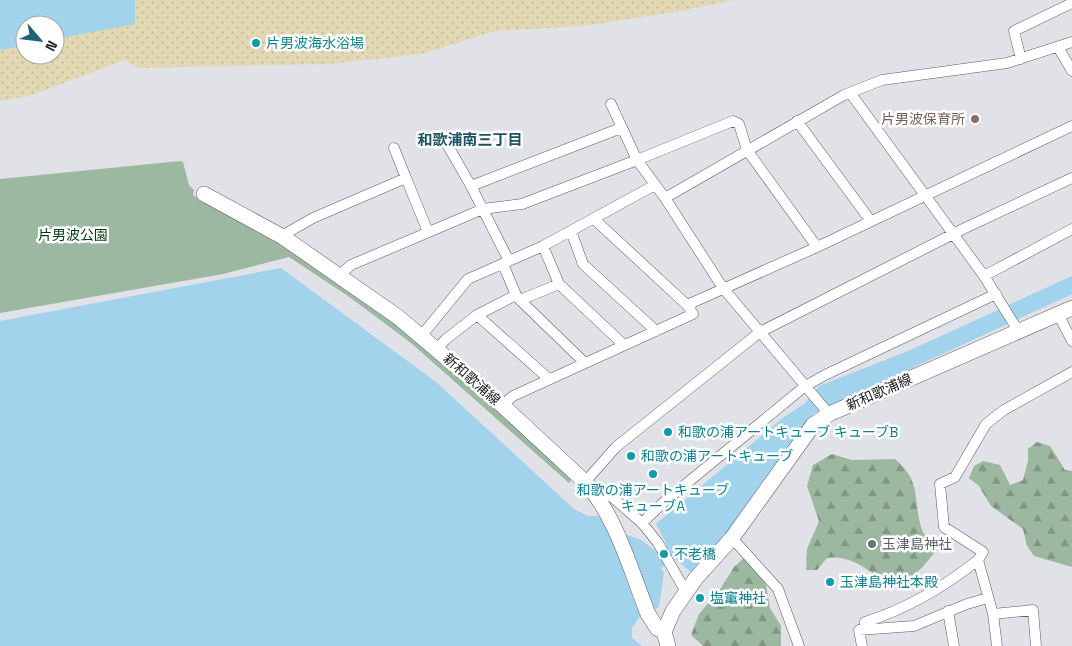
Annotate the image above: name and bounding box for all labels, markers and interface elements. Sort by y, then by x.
north arrow [15,15,65,65]
place label: 片男波海水浴場 [266,34,364,52]
marker: 片男波海水浴場 [250,37,262,49]
text: N [41,38,62,54]
place label: 片男波保育所 [881,110,965,128]
marker: 片男波保育所 [969,113,981,125]
district label: 和歌浦南三丁目 [417,130,523,149]
park label: 片男波公園 [38,226,108,244]
street label: 新和歌浦線 [440,349,504,409]
street label: 新和歌浦線 [843,370,915,414]
place label: 和歌の浦アートキューブ キューブB [678,423,898,441]
marker: 和歌の浦アートキューブ キューブB [662,426,674,438]
place label: 和歌の浦アートキューブ [641,447,793,465]
marker: 和歌の浦アートキューブ [625,450,637,462]
marker: 和歌の浦アートキューブ キューブA [647,468,659,480]
place label: 和歌の浦アートキューブ キューブA [577,481,729,515]
place label: 玉津島神社 [882,535,952,553]
marker: 玉津島神社 [866,538,878,550]
place label: 不老橋 [674,545,716,563]
marker: 不老橋 [658,548,670,560]
place label: 玉津島神社本殿 [840,573,938,591]
marker: 玉津島神社本殿 [824,576,836,588]
place label: 塩竃神社 [710,589,766,607]
marker: 塩竃神社 [694,592,706,604]

